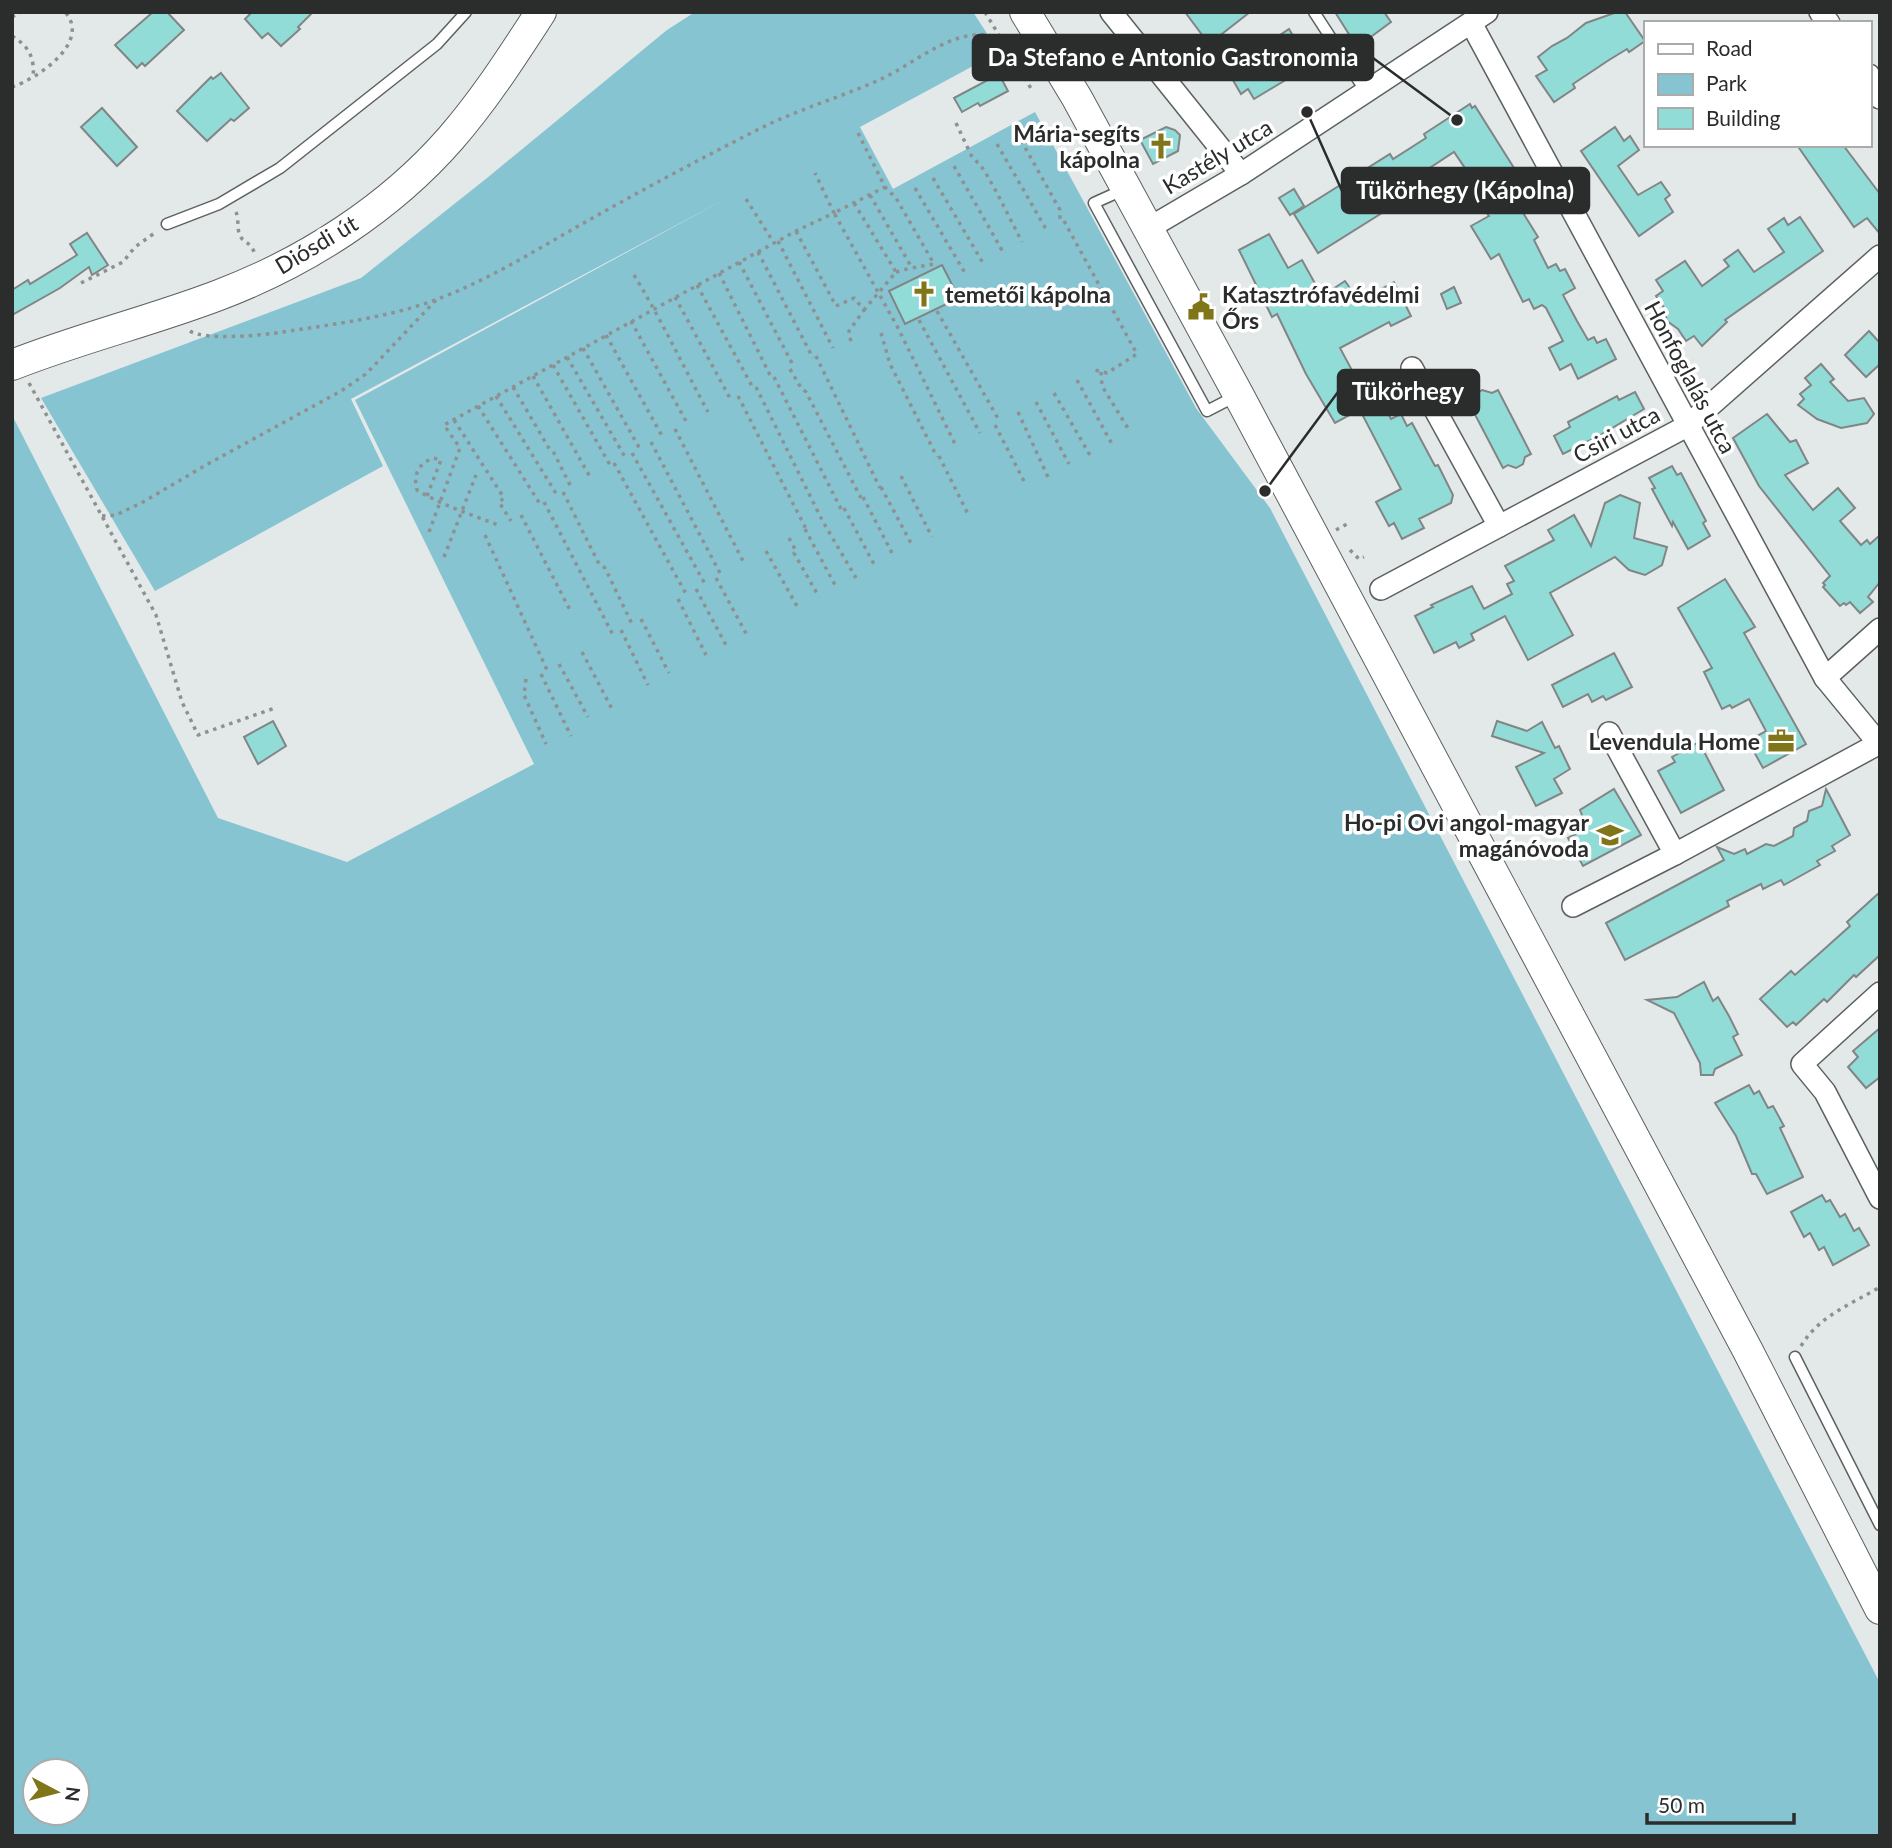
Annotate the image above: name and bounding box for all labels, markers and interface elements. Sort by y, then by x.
legend [1644,21,1871,147]
callout: Da Stefano e Antonio Gastronomia [973,35,1373,80]
text: Road [1706,35,1753,60]
text: Da Stefano e Antonio Gastronomia [988,42,1358,71]
text: Park [1706,70,1747,95]
text: Building [1706,105,1781,130]
street label: Kastély utca [1157,112,1277,200]
place label: Mária-segíts kápolna [1013,119,1140,173]
church icon: Mária-segíts kápolna [1146,131,1176,161]
callout: Tükörhegy (Kápolna) [1342,168,1589,213]
text: Tükörhegy (Kápolna) [1356,175,1574,204]
street label: Diósdi út [270,208,363,279]
church icon: temetői kápolna [909,279,939,309]
place label: temetői kápolna [945,280,1111,308]
place label: Katasztrófavédelmi Őrs [1222,280,1420,334]
public building icon: Katasztrófavédelmi Őrs [1186,292,1216,322]
street label: Honfoglalás utca [1639,296,1743,458]
callout: Tükörhegy [1338,370,1479,415]
text: Tükörhegy [1352,376,1465,405]
street label: Csiri utca [1568,400,1664,468]
office icon: Levendula Home [1766,726,1796,756]
place label: Levendula Home [1589,727,1760,755]
place label: Ho-pi Ovi angol-magyar magánóvoda [1344,808,1589,862]
school or university icon: Ho-pi Ovi angol-magyar magánóvoda [1595,820,1625,850]
north arrow [21,1757,91,1827]
scale bar [1647,1782,1794,1826]
text: N [61,1785,86,1803]
text: 50 m [1658,1792,1705,1817]

